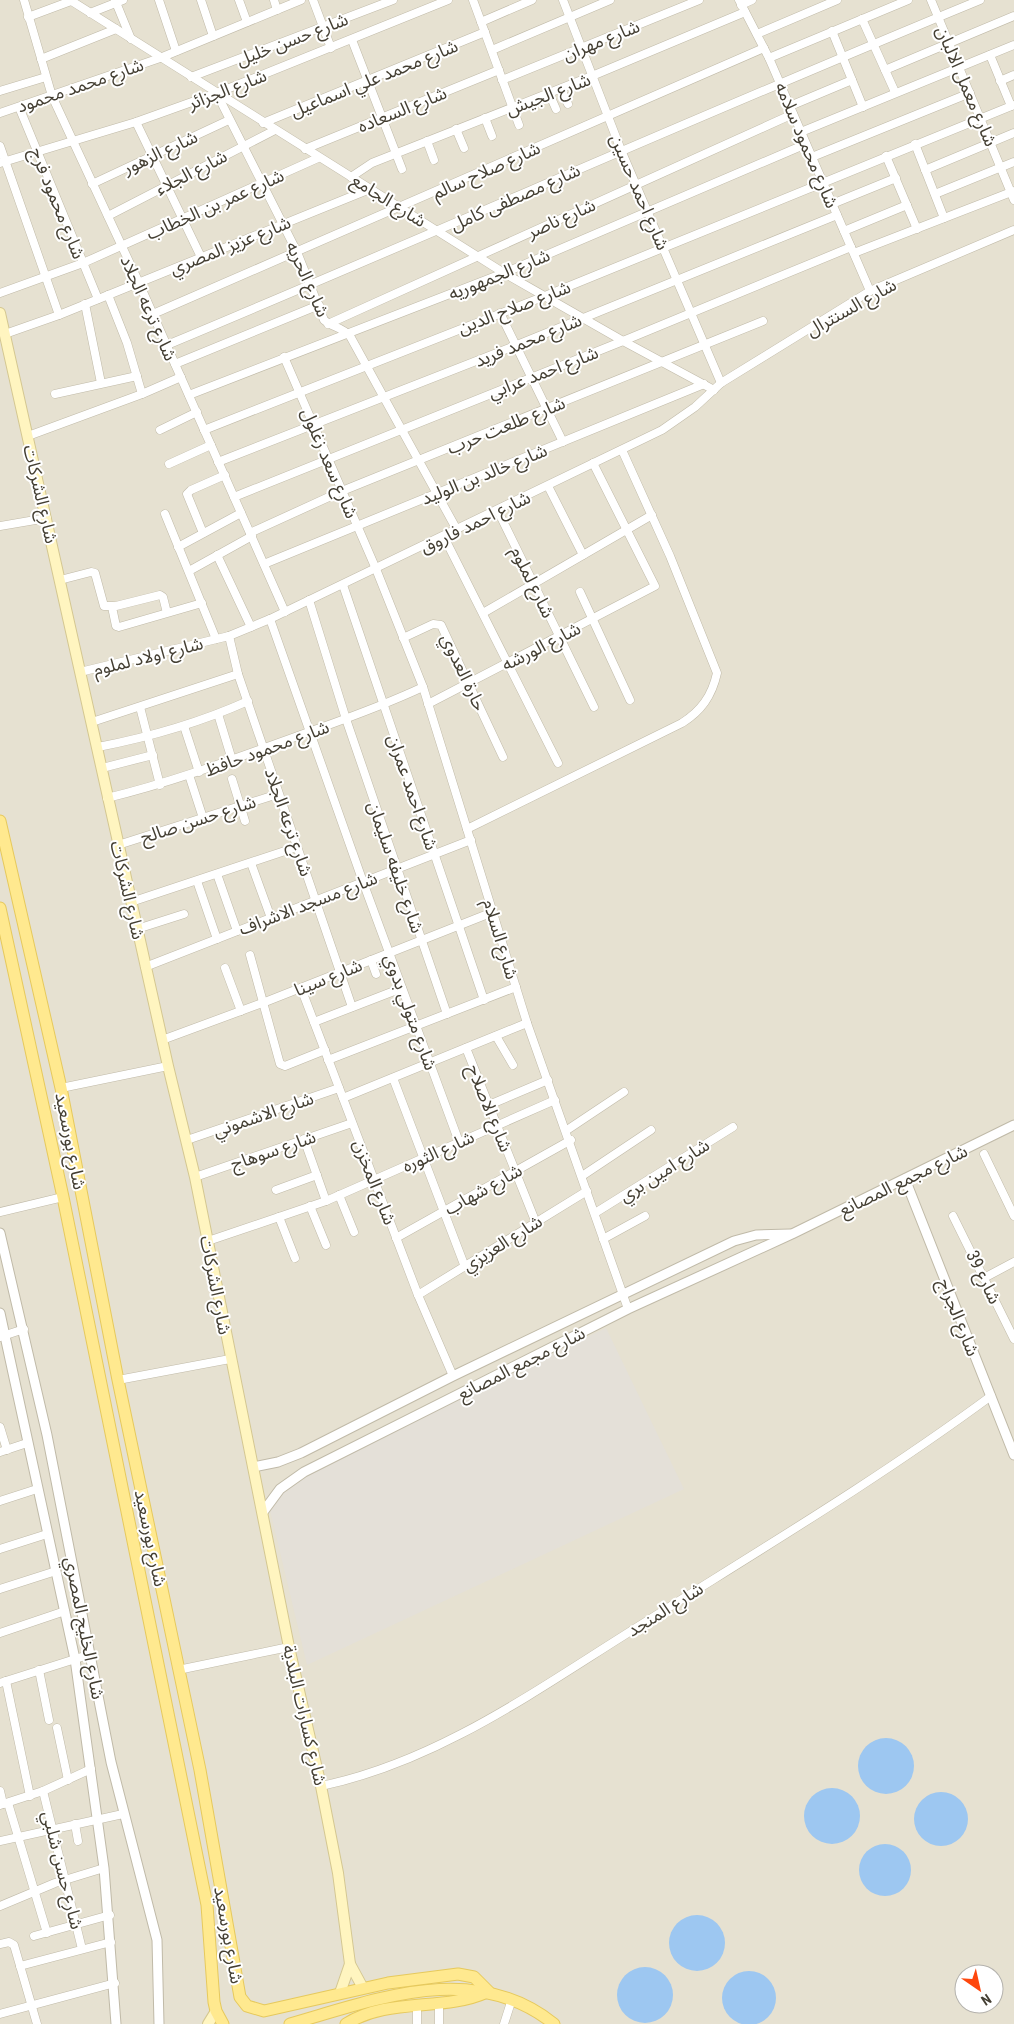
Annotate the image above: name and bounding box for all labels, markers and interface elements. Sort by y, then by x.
street label: شارع حسن خليل [233,8,352,74]
street label: شارع مهران [559,15,644,69]
street label: شارع معمل الالبان [928,23,1002,151]
street label: شارع محمد علي اسماعيل [287,35,462,125]
street label: شارع محمد محمود [14,53,147,120]
street label: شارع الجزائر [184,64,271,118]
street label: شارع الجيش [503,68,595,124]
street label: شارع محمود سلامه [767,79,843,213]
street label: شارع السعاده [355,82,451,140]
street label: شارع الزهور [118,126,202,182]
street label: شارع احمد حسين [602,131,674,255]
street label: شارع صلاح سالم [429,137,545,207]
street label: شارع محمود فرج [22,144,90,263]
street label: شارع الجلاء [152,145,232,203]
street label: شارع مصطفى كامل [447,159,585,239]
street label: شارع عمر بن الخطاب [143,164,289,247]
street label: شارع الجامع [346,169,430,235]
street label: شارع ناصر [523,194,600,246]
street label: شارع عزيز المصري [166,211,295,283]
street label: شارع الحريه [278,238,334,322]
street label: شارع الجمهوريه [445,244,554,308]
street label: شارع ترعه الجلاد [113,252,182,366]
street label: شارع السنترال [802,274,902,344]
street label: شارع صلاح الدين [455,276,575,342]
street label: شارع محمد فريد [471,309,586,375]
street label: شارع احمد عرابي [485,341,602,406]
street label: شارع طلعت حرب [444,392,570,462]
street label: شارع سعد زغلول [294,405,363,523]
street label: شارع خالد بن الوليد [418,439,552,513]
street label: شارع الشركات [16,443,63,546]
street label: شارع احمد فاروق [416,486,535,561]
street label: شارع لملوم [503,543,559,623]
street label: شارع الورشه [498,617,586,678]
street label: حارة العدوي [434,630,491,715]
street label: شارع اولاد لملوم [91,632,206,684]
street label: شارع محمود حافظ [202,716,333,784]
street label: شارع احمد عمران [380,731,443,854]
street label: شارع ترعه الجلاد [257,765,317,880]
street label: شارع حسن صالح [138,790,260,851]
street label: شارع خليفه سليمان [360,798,428,937]
street label: شارع الشركات [103,839,150,942]
street label: شارع مسجد الاشراف [236,867,382,943]
street label: شارع السلام [475,896,523,983]
street label: شارع متولي بدوي [376,951,442,1074]
street label: شارع سينا [291,954,367,1004]
street label: شارع الاصلاح [459,1061,517,1156]
street label: شارع الاشموني [210,1087,317,1145]
street label: شارع بورسعيد [47,1091,91,1192]
street label: شارع سوهاج [228,1126,320,1178]
street label: شارع الثوره [399,1126,479,1180]
street label: شارع امين بري [615,1134,715,1209]
street label: شارع المخزن [345,1136,401,1229]
street label: شارع مجمع المصانع [835,1140,972,1224]
street label: شارع شهاب [440,1159,527,1222]
street label: شارع العزيزي [458,1210,548,1279]
street label: شارع الشركات [192,1234,236,1337]
street label: شارع 39 [958,1247,1006,1309]
street label: شارع الجراج [930,1275,984,1360]
street label: شارع مجمع المصانع [454,1322,590,1408]
street label: شارع بورسعيد [127,1488,172,1589]
street label: شارع الخليج المصري [57,1555,109,1702]
street label: شارع المنجد [623,1577,709,1644]
street label: شارع كسارات البلدية [275,1643,331,1788]
street label: شارع حسن شلبي [34,1809,88,1932]
street label: شارع بورسعيد [206,1885,248,1986]
north arrow [954,1964,1004,2014]
text: N [978,1991,994,2009]

